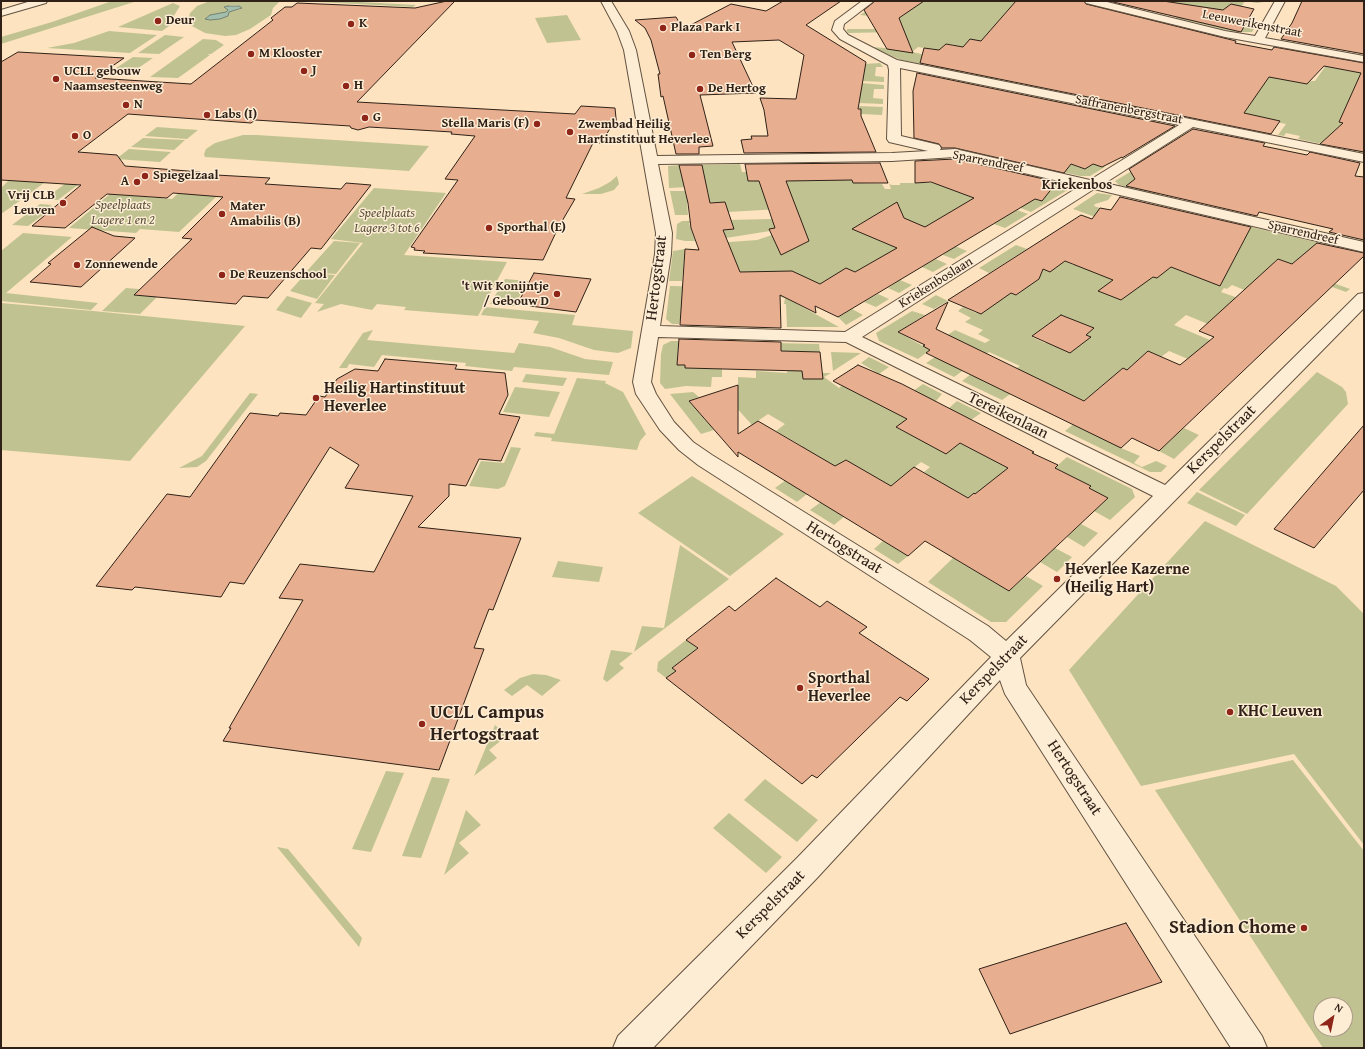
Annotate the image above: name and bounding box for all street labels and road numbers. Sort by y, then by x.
street label: Leeuwerikenstraat [1201,7,1303,41]
street label: Saffranenbergstraat [1074,92,1184,128]
street label: Sparrendreef [951,147,1025,177]
street label: Sparrendreef [1266,217,1340,249]
street label: Hertogstraat [642,234,672,322]
street label: Kriekenboslaan [896,254,976,312]
street label: Tereikenlaan [965,388,1051,444]
street label: Kerspelstraat [1183,401,1261,479]
street label: Hertogstraat [803,517,885,579]
street label: Kerspelstraat [956,631,1032,709]
street label: Hertogstraat [1043,737,1105,819]
street label: Kerspelstraat [732,866,810,944]

